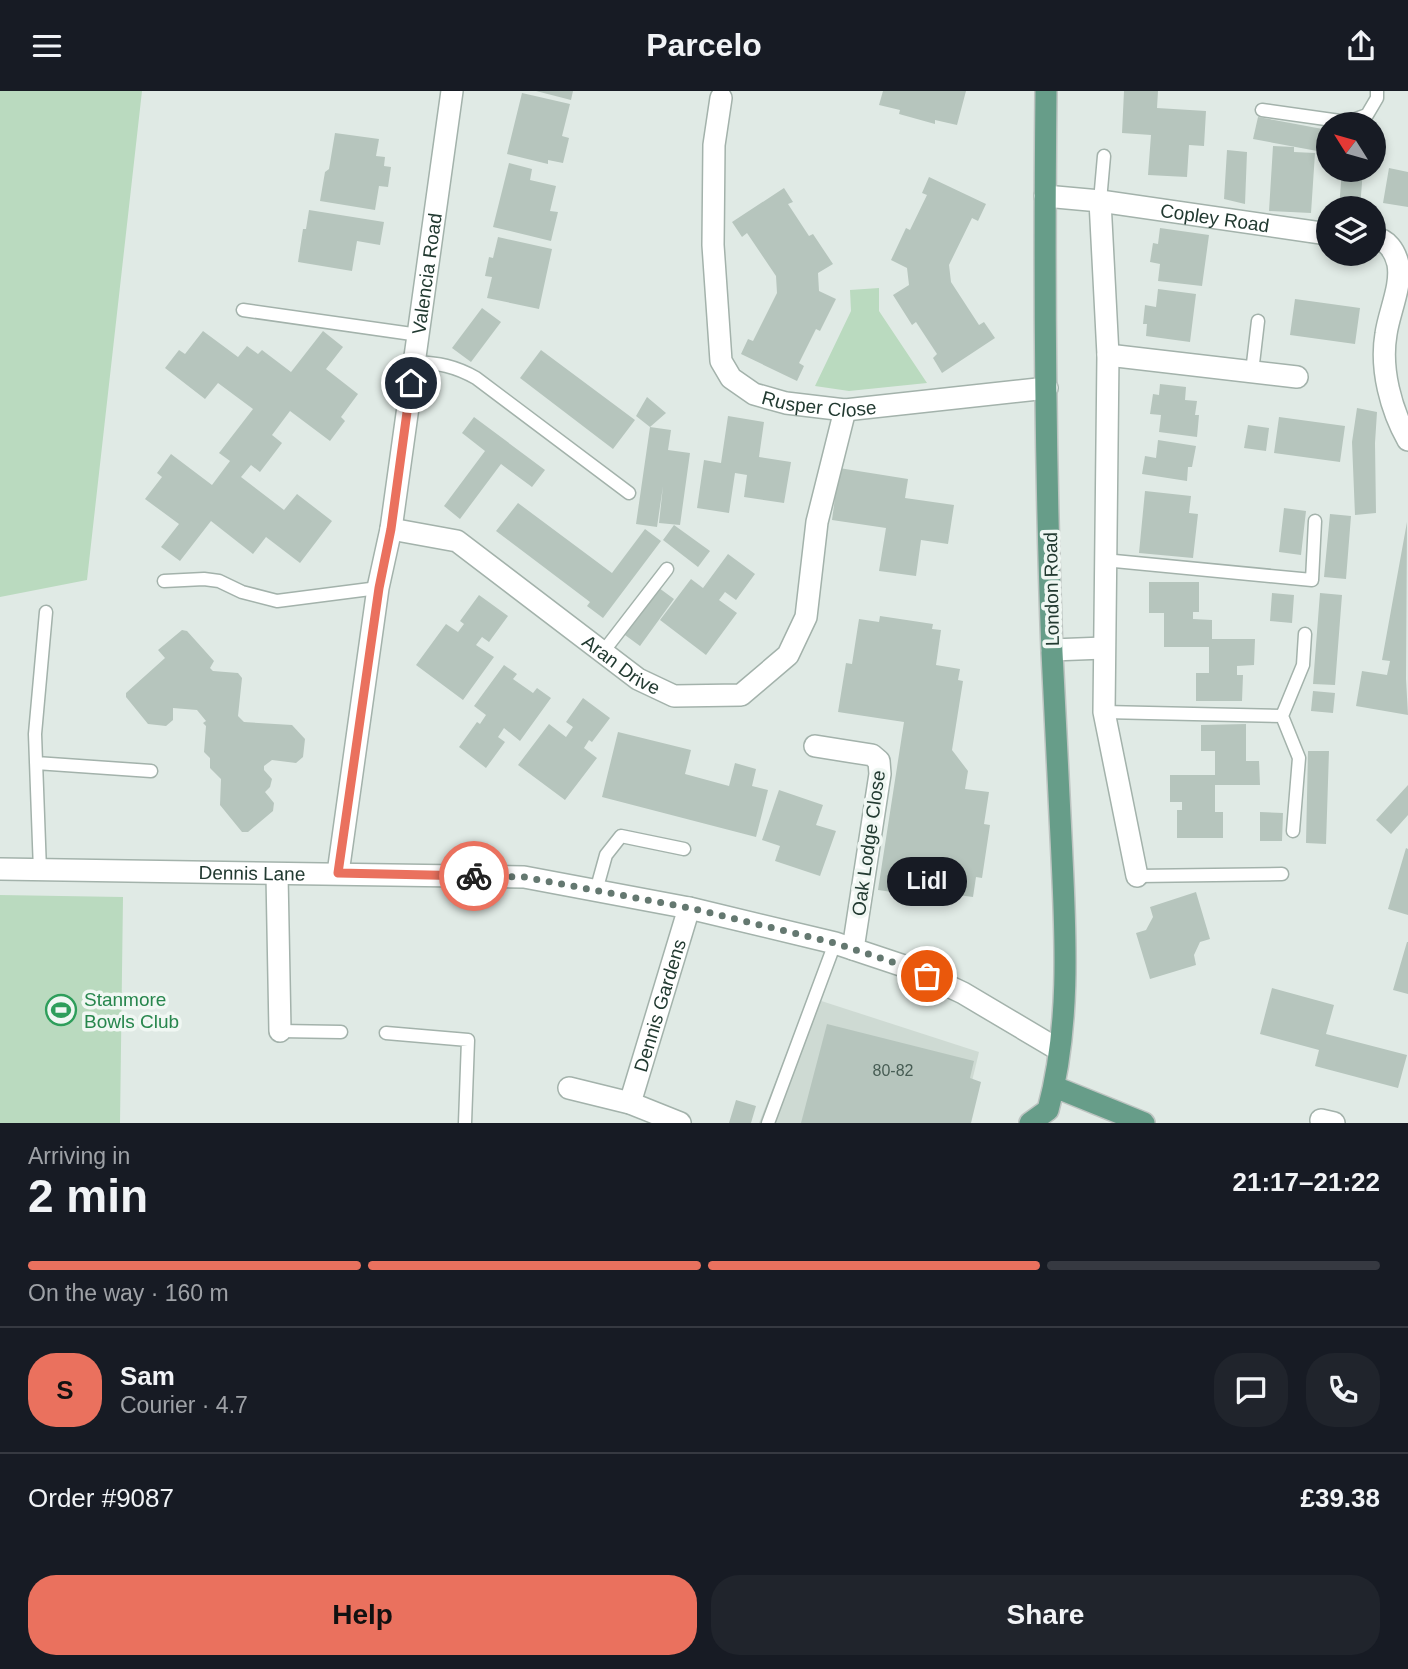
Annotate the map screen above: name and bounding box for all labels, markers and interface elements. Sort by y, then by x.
icon: menu [28,27,66,65]
text: Parcelo [646,27,762,63]
icon: share [1342,27,1380,65]
north arrow [1316,112,1386,182]
map controls [1316,112,1386,266]
button: layers [1316,196,1386,266]
street label: Copley Road [1159,200,1271,236]
street label: Valencia Road [408,212,446,336]
pin [381,353,441,413]
icon: home [392,364,430,402]
street label: Rusper Close [760,387,877,421]
street label: London Road [1040,532,1063,646]
street label: Aran Drive [578,631,663,699]
street label: Oak Lodge Close [848,769,889,917]
courier [439,841,509,911]
icon: bike [455,857,493,895]
callout: Lidl [887,857,967,906]
street label: Dennis Lane [198,862,306,885]
text: Lidl [907,868,947,894]
street label: Dennis Gardens [630,937,690,1074]
pin [897,946,957,1006]
icon: bag [908,957,946,995]
place label: Stanmore Bowls Club [84,989,179,1032]
sports icon: Stanmore Bowls Club [44,993,78,1027]
house number: 80-82 [873,1062,914,1079]
text: Arriving in [28,1143,130,1169]
text: 21:17–21:22 [1233,1167,1380,1197]
text: 2 min [28,1170,148,1222]
text: On the way · 160 m [28,1280,229,1306]
button: chat [1214,1353,1288,1427]
button: phone [1306,1353,1380,1427]
text: Sam [120,1361,175,1391]
text: S [56,1375,74,1405]
text: Courier · 4.7 [120,1392,248,1418]
text: Order #9087 [28,1483,174,1513]
text: £39.38 [1300,1483,1380,1513]
button: Help [28,1575,697,1655]
button: Share [711,1575,1380,1655]

